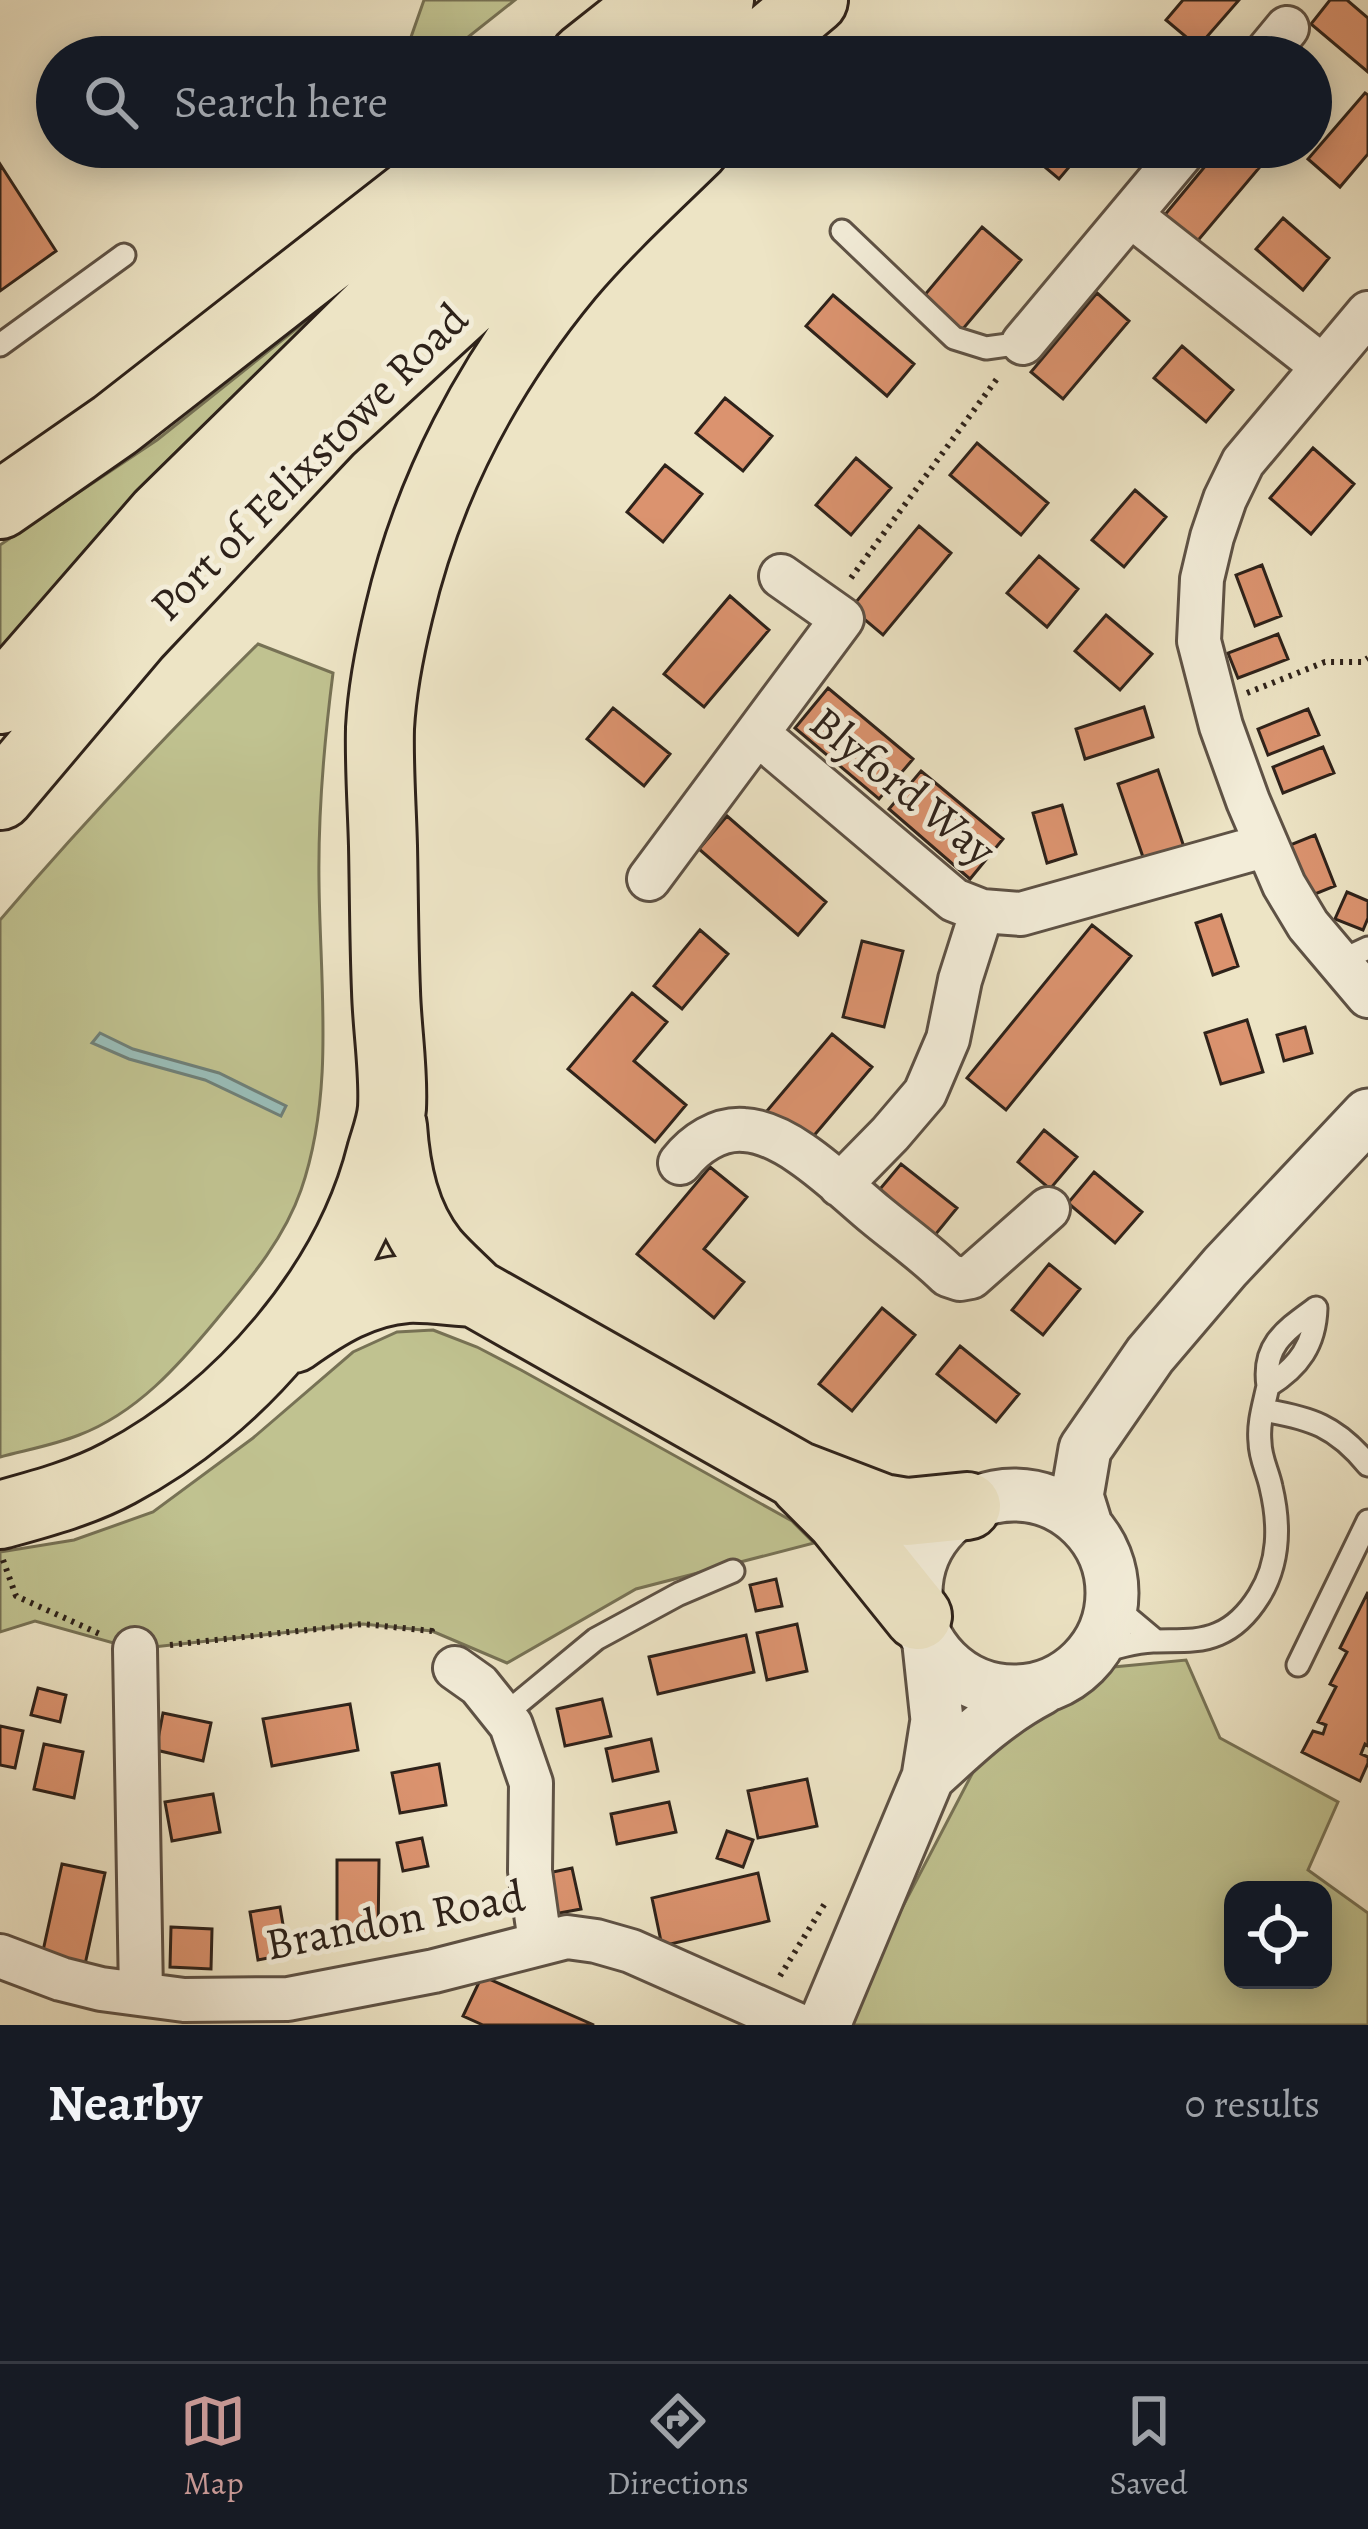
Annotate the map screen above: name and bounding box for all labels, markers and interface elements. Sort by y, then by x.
search box [36,36,1332,168]
icon: search [78,69,144,135]
text: Search here [174,71,388,133]
street label: Port of Felixstowe Road [136,289,482,635]
street label: Blyford Way [797,692,1010,881]
street label: Brandon Road [260,1864,531,1975]
map controls [1224,1881,1332,1989]
button: locate [1224,1881,1332,1989]
text: Nearby [48,2068,202,2138]
text: 0 results [1185,2077,1320,2130]
tab: Map [180,2388,246,2505]
tab: Directions [607,2388,749,2505]
tab: Saved [1109,2388,1188,2505]

